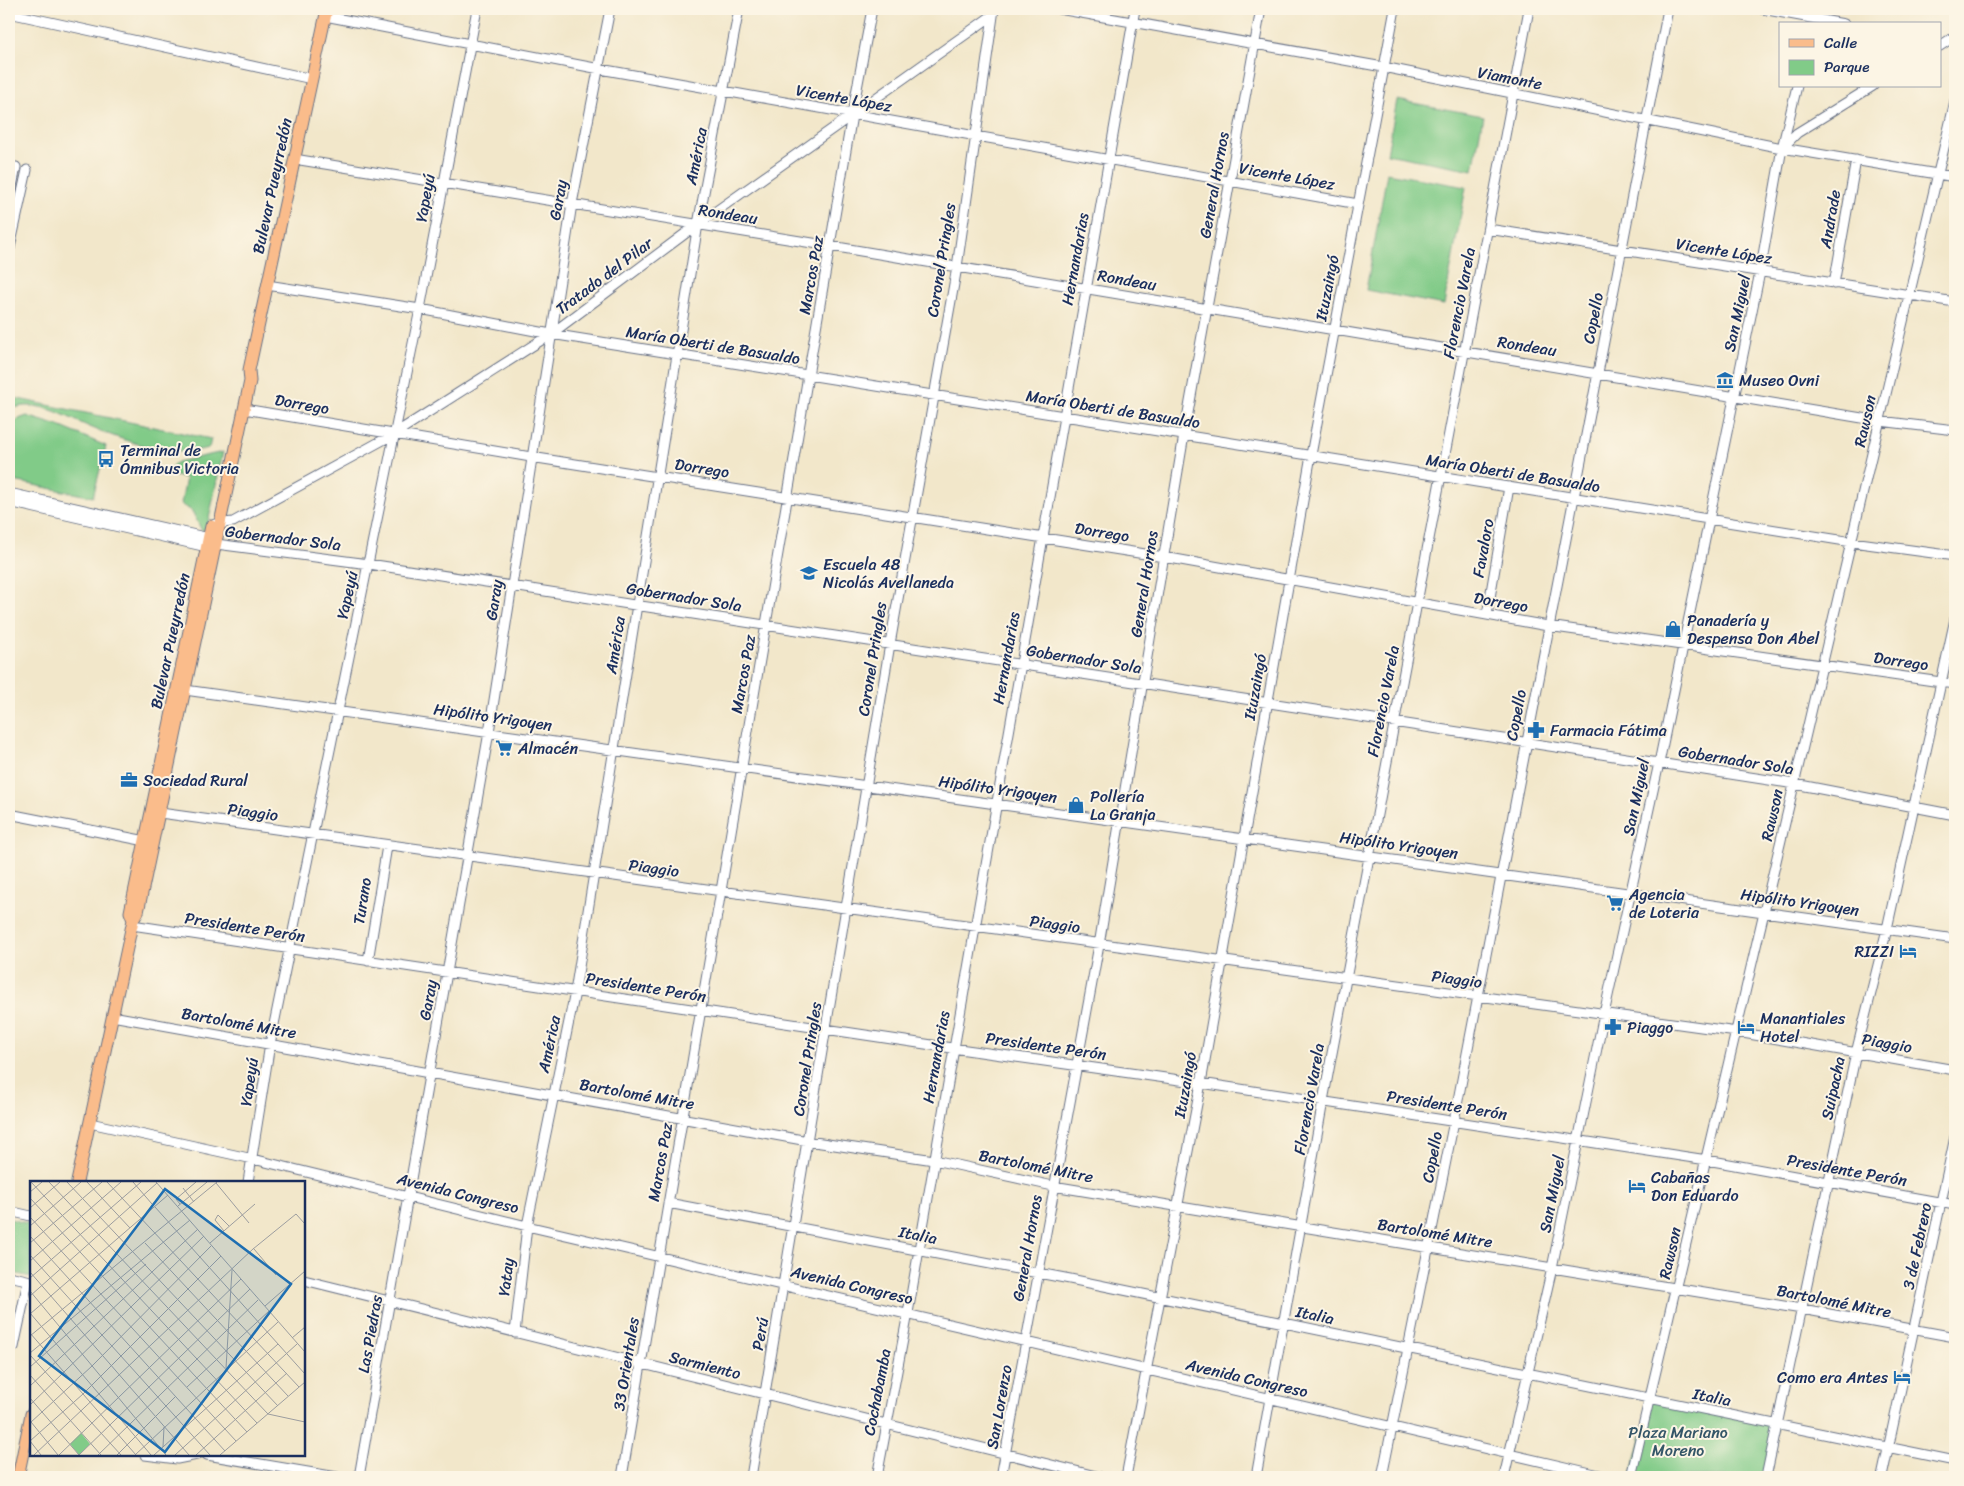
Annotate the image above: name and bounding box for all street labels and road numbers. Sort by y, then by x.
street label: Viamonte [1475,58,1545,98]
street label: Vicente López [794,75,895,121]
street label: Bulevar Pueyrredón [243,115,301,257]
street label: América [676,124,716,188]
street label: General Hornos [1190,129,1238,241]
street label: Vicente López [1237,153,1338,199]
street label: Yapeyú [406,171,444,225]
street label: Garay [540,177,576,223]
street label: Andrade [1810,188,1849,251]
street label: Rondeau [696,195,760,233]
street label: Coronel Pringles [918,200,964,319]
street label: Hernandarias [1053,210,1097,308]
street label: Tratado del Pilar [549,229,660,323]
street label: Vicente López [1674,229,1774,273]
street label: Marcos Paz [790,233,832,317]
street label: Florencio Varela [1434,245,1484,361]
street label: Ituzaingó [1306,252,1348,325]
street label: Rondeau [1095,261,1159,300]
street label: San Miguel [1715,271,1759,354]
street label: Copello [1574,290,1612,346]
street label: María Oberti de Basualdo [624,317,802,373]
street label: Rondeau [1495,327,1559,365]
street label: María Oberti de Basualdo [1024,381,1202,437]
street label: Dorrego [272,385,332,423]
street label: Rawson [1845,392,1885,450]
street label: María Oberti de Basualdo [1424,445,1602,501]
street label: Dorrego [673,449,732,487]
street label: Dorrego [1073,513,1132,551]
street label: Favaloro [1464,516,1502,580]
street label: Gobernador Sola [223,517,343,559]
street label: General Hornos [1121,528,1167,639]
street label: Yapeyú [328,568,366,622]
street label: Bulevar Pueyrredón [141,570,199,712]
street label: Gobernador Sola [624,574,744,620]
street label: Garay [476,577,512,622]
street label: Dorrego [1471,583,1531,621]
street label: Coronel Pringles [849,599,895,718]
street label: Hernandarias [984,609,1028,707]
street label: América [596,613,634,677]
street label: Marcos Paz [722,632,764,716]
street label: Gobernador Sola [1024,636,1144,682]
street label: Florencio Varela [1358,643,1408,759]
street label: Dorrego [1872,643,1930,679]
street label: Ituzaingó [1235,651,1275,723]
street label: Copello [1497,687,1535,743]
street label: Hipólito Yrigoyen [432,694,555,740]
street label: Gobernador Sola [1676,737,1796,783]
street label: San Miguel [1614,755,1658,838]
street label: Hipólito Yrigoyen [937,766,1060,812]
street label: Rawson [1752,786,1792,844]
street label: Piaggio [226,794,280,830]
street label: Hipólito Yrigoyen [1338,822,1461,868]
street label: Piaggio [627,850,681,886]
street label: Turano [344,875,380,927]
street label: Hipólito Yrigoyen [1739,879,1862,925]
street label: Presidente Perón [183,903,308,951]
street label: Piaggio [1028,906,1082,942]
street label: Piaggio [1430,961,1484,997]
street label: Presidente Perón [584,963,709,1011]
street label: Garay [410,977,446,1023]
street label: Bartolomé Mitre [179,999,299,1047]
street label: Coronel Pringles [784,999,830,1118]
street label: Hernandarias [914,1008,958,1106]
street label: América [529,1012,569,1076]
street label: Presidente Perón [984,1023,1109,1069]
street label: Piaggio [1859,1024,1915,1062]
street label: Florencio Varela [1285,1041,1333,1157]
street label: Ituzaingó [1165,1049,1205,1121]
street label: Suipacha [1812,1054,1854,1122]
street label: Yapeyú [231,1055,267,1108]
street label: Bartolomé Mitre [577,1070,697,1118]
street label: Presidente Perón [1385,1081,1510,1129]
street label: Marcos Paz [639,1120,681,1204]
street label: Copello [1413,1129,1451,1185]
street label: Bartolomé Mitre [976,1141,1096,1191]
street label: Presidente Perón [1785,1145,1910,1195]
street label: San Miguel [1530,1152,1574,1235]
street label: Avenida Congreso [393,1164,522,1222]
street label: General Hornos [1003,1192,1051,1304]
street label: 3 de Febrero [1894,1200,1940,1292]
street label: Bartolomé Mitre [1375,1210,1495,1256]
street label: Italia [895,1217,940,1253]
street label: Rawson [1650,1224,1690,1282]
street label: Yatay [489,1255,523,1298]
street label: Avenida Congreso [787,1257,916,1313]
street label: Bartolomé Mitre [1774,1276,1894,1326]
street label: Las Piedras [349,1292,391,1375]
street label: Italia [1292,1297,1337,1333]
street label: 33 Orientales [604,1314,648,1413]
street label: Perú [743,1315,777,1353]
street label: Sarmiento [666,1342,744,1388]
street label: Cochabamba [854,1346,900,1438]
street label: Avenida Congreso [1182,1350,1311,1406]
street label: San Lorenzo [977,1363,1021,1451]
street label: Italia [1689,1379,1734,1415]

